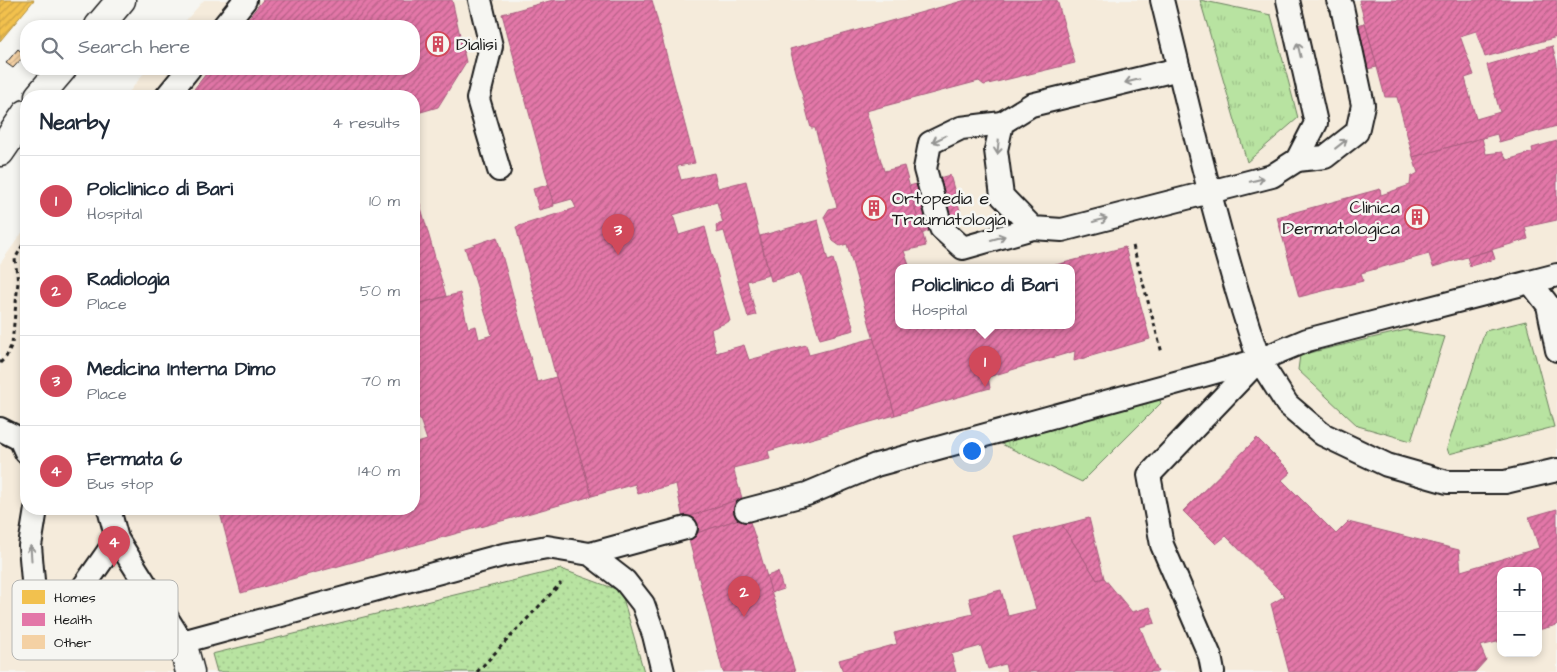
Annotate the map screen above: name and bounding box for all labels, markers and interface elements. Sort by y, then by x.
search box [20,20,420,75]
building icon: Dialisi [425,31,451,57]
place label: Dialisi [456,32,497,57]
icon: search [38,34,66,62]
text: Search here [78,34,190,61]
one-way arrow [1294,42,1303,58]
one-way arrow [1125,77,1141,86]
text: Nearby [40,108,110,137]
text: 4 results [332,112,400,134]
one-way arrow [932,135,947,144]
one-way arrow [993,139,1003,155]
one-way arrow [1334,139,1347,150]
one-way arrow [1248,175,1264,184]
text: Policlinico di Bari [87,176,233,203]
place label: Ortopedia e Traumatologia [892,186,1006,233]
text: 1 [55,190,57,212]
text: 10 m [369,190,400,212]
building icon: Ortopedia e Traumatologia [861,195,887,221]
place label: Clinica Dermatologica [1283,195,1400,242]
text: Hospital [87,203,142,225]
building icon: Clinica Dermatologica [1404,204,1430,230]
pin: 3 [602,214,634,255]
one-way arrow [1092,215,1108,224]
one-way arrow [990,233,1006,243]
popup [895,264,1075,329]
text: Radiologia [87,266,170,293]
text: Policlinico di Bari [912,272,1058,299]
text: 2 [51,280,61,302]
text: 50 m [360,280,400,302]
text: Place [87,293,127,315]
text: Hospital [912,299,967,321]
pin: 1 [969,346,1001,387]
text: Medicina Interna Dimo [87,356,276,383]
text: 3 [52,370,60,392]
text: 70 m [361,370,400,392]
text: Place [87,383,127,405]
your location [959,438,985,464]
text: Fermata 6 [87,446,182,473]
text: 4 [51,460,61,482]
text: 140 m [358,460,400,482]
text: Bus stop [87,473,153,495]
pin: 4 [98,526,130,567]
one-way arrow [26,546,35,562]
map controls [1497,567,1542,657]
button: + [1497,567,1542,612]
pin: 2 [728,576,760,617]
legend [12,580,178,660]
text: Homes [54,588,96,608]
text: Health [54,610,92,630]
button: − [1497,612,1542,657]
text: Other [54,633,92,653]

